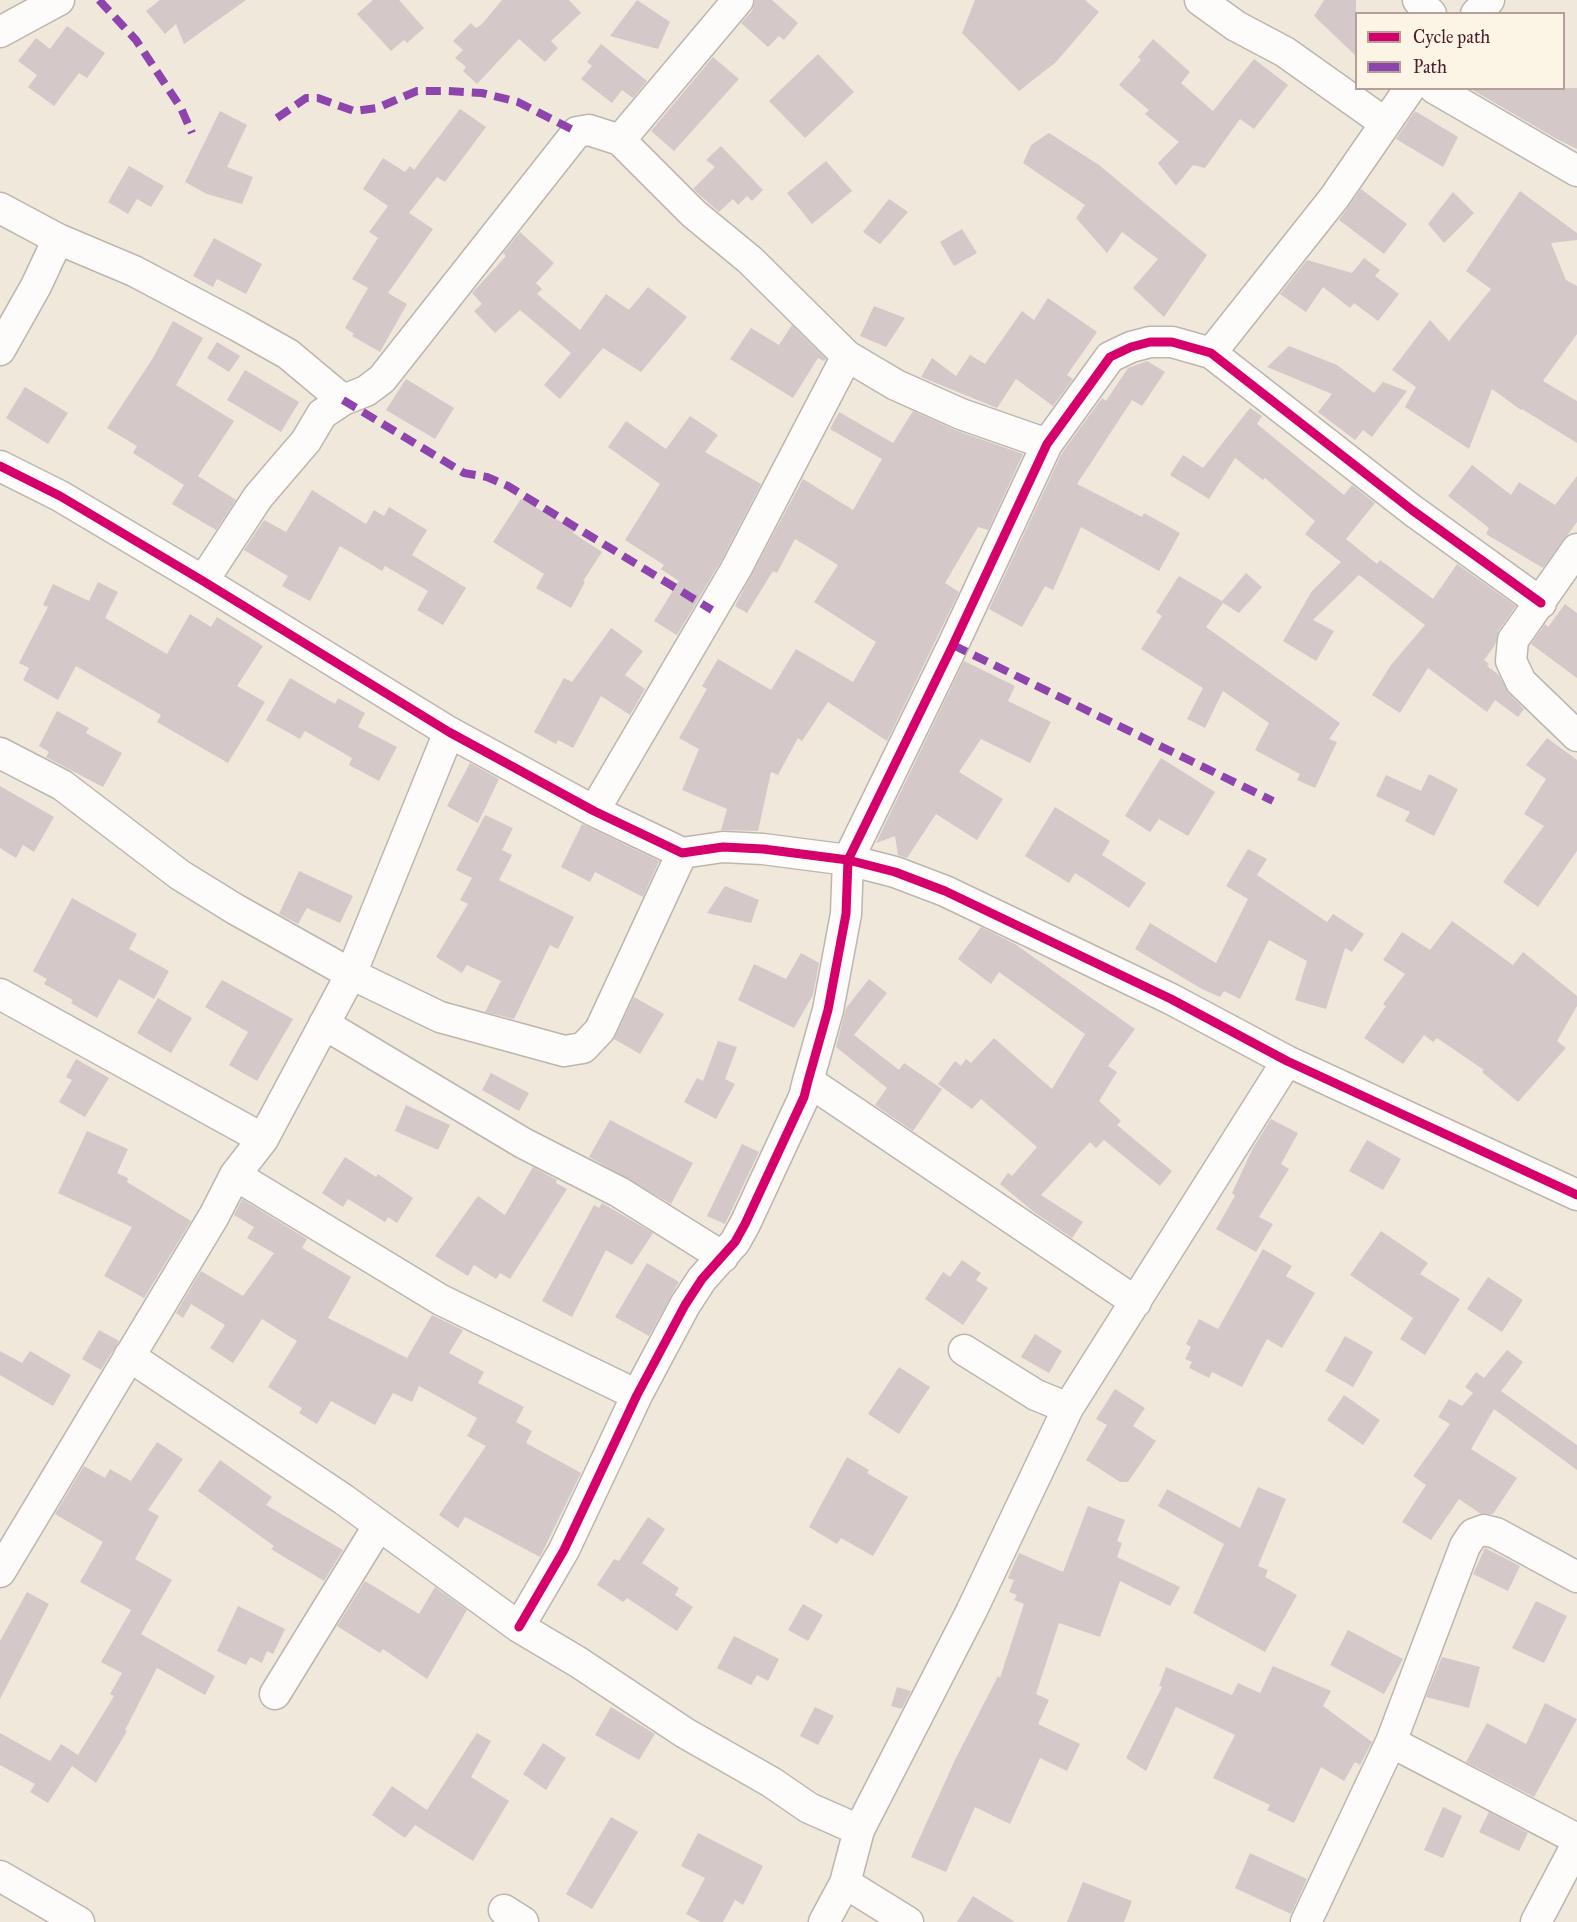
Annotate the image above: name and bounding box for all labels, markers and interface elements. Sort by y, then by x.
legend [1355,12,1565,90]
text: Cycle path [1413,26,1490,48]
text: Path [1413,56,1447,78]

